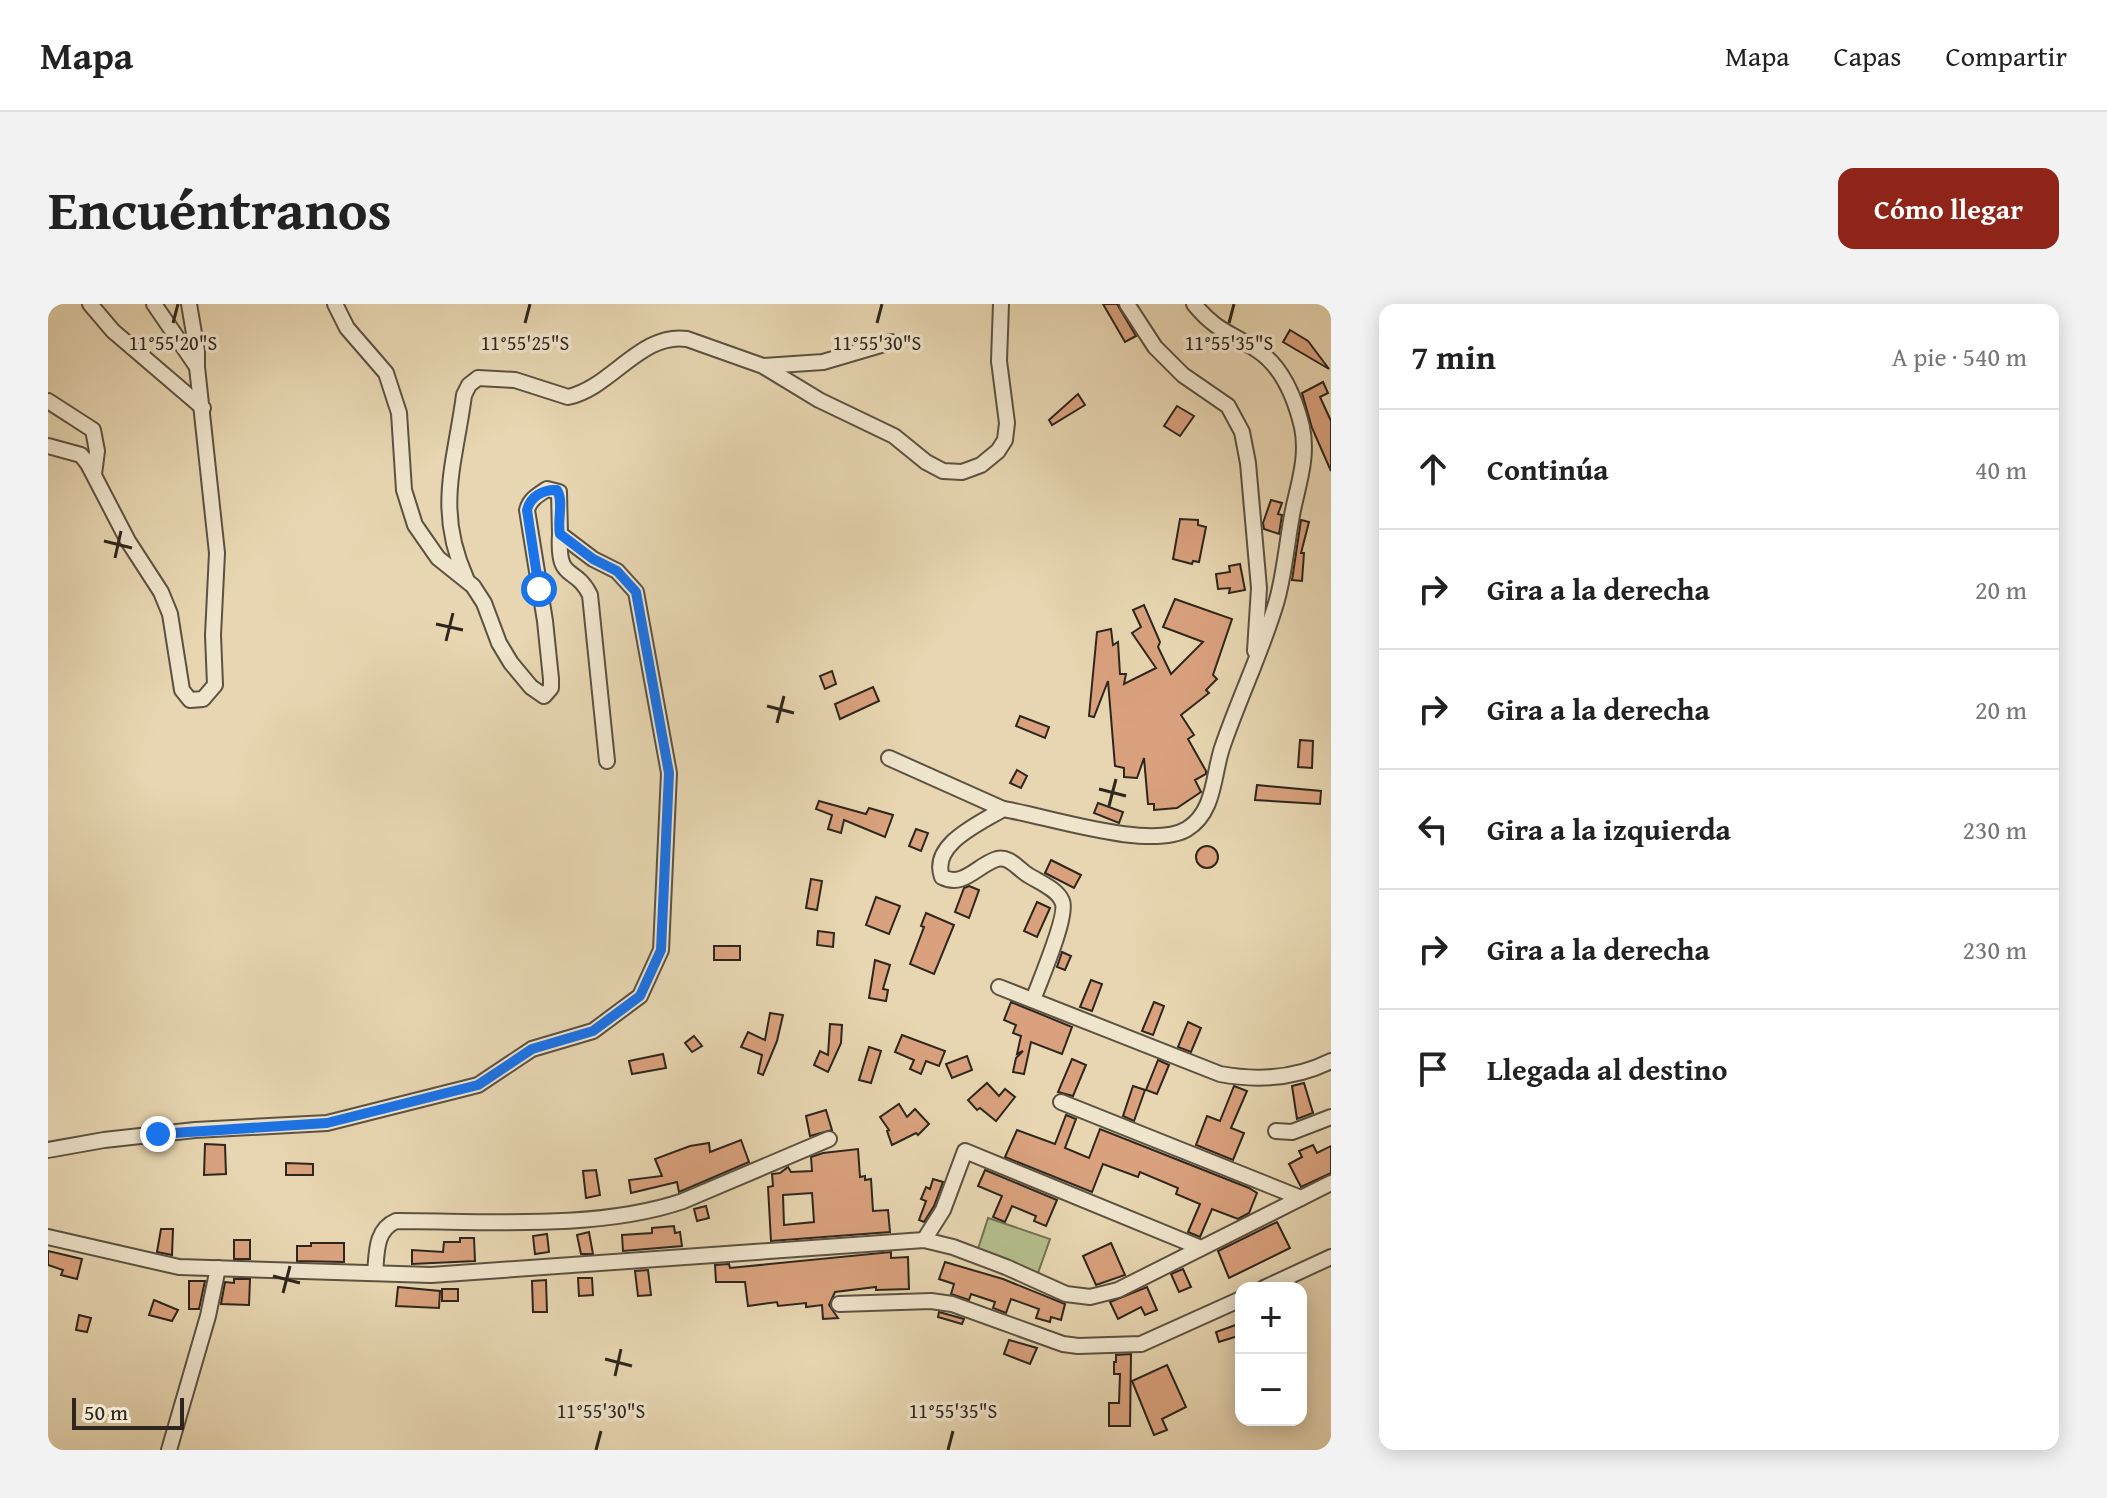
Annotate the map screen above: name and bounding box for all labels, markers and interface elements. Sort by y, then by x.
text: Mapa [40,27,133,83]
text: Mapa [1725,35,1790,76]
text: Capas [1834,35,1901,76]
text: Compartir [1945,35,2067,76]
text: Encuéntranos [48,167,392,250]
button: Cómo llegar [1838,168,2059,249]
text: 11°55'20"S [129,328,217,357]
text: 11°55'25"S [481,328,569,357]
text: 11°55'30"S [833,328,921,357]
text: 11°55'35"S [1185,328,1273,357]
text: 7 min [1411,332,1496,381]
text: A pie · 540 m [1892,337,2027,376]
icon: ahead [1411,447,1455,491]
text: Continúa [1487,447,1609,491]
text: 40 m [1975,450,2027,489]
icon: right [1411,567,1455,611]
text: Gira a la derecha [1487,567,1710,611]
text: 20 m [1975,570,2027,609]
route start [521,571,557,607]
icon: right [1411,687,1455,731]
text: Gira a la derecha [1487,687,1710,731]
text: 20 m [1975,690,2027,729]
icon: left [1411,807,1455,851]
text: Gira a la izquierda [1487,807,1731,851]
text: 230 m [1962,810,2027,849]
icon: right [1411,927,1455,971]
text: Gira a la derecha [1487,927,1710,971]
text: 230 m [1962,930,2027,969]
icon: arrive [1411,1047,1455,1091]
text: Llegada al destino [1487,1047,1728,1091]
route end [140,1116,176,1152]
map controls [1235,1282,1307,1426]
button: + [1235,1282,1307,1354]
button: − [1235,1354,1307,1426]
scale bar [72,1394,184,1430]
text: 50 m [84,1396,128,1428]
text: 11°55'30"S [557,1396,645,1425]
text: 11°55'35"S [909,1396,997,1425]

